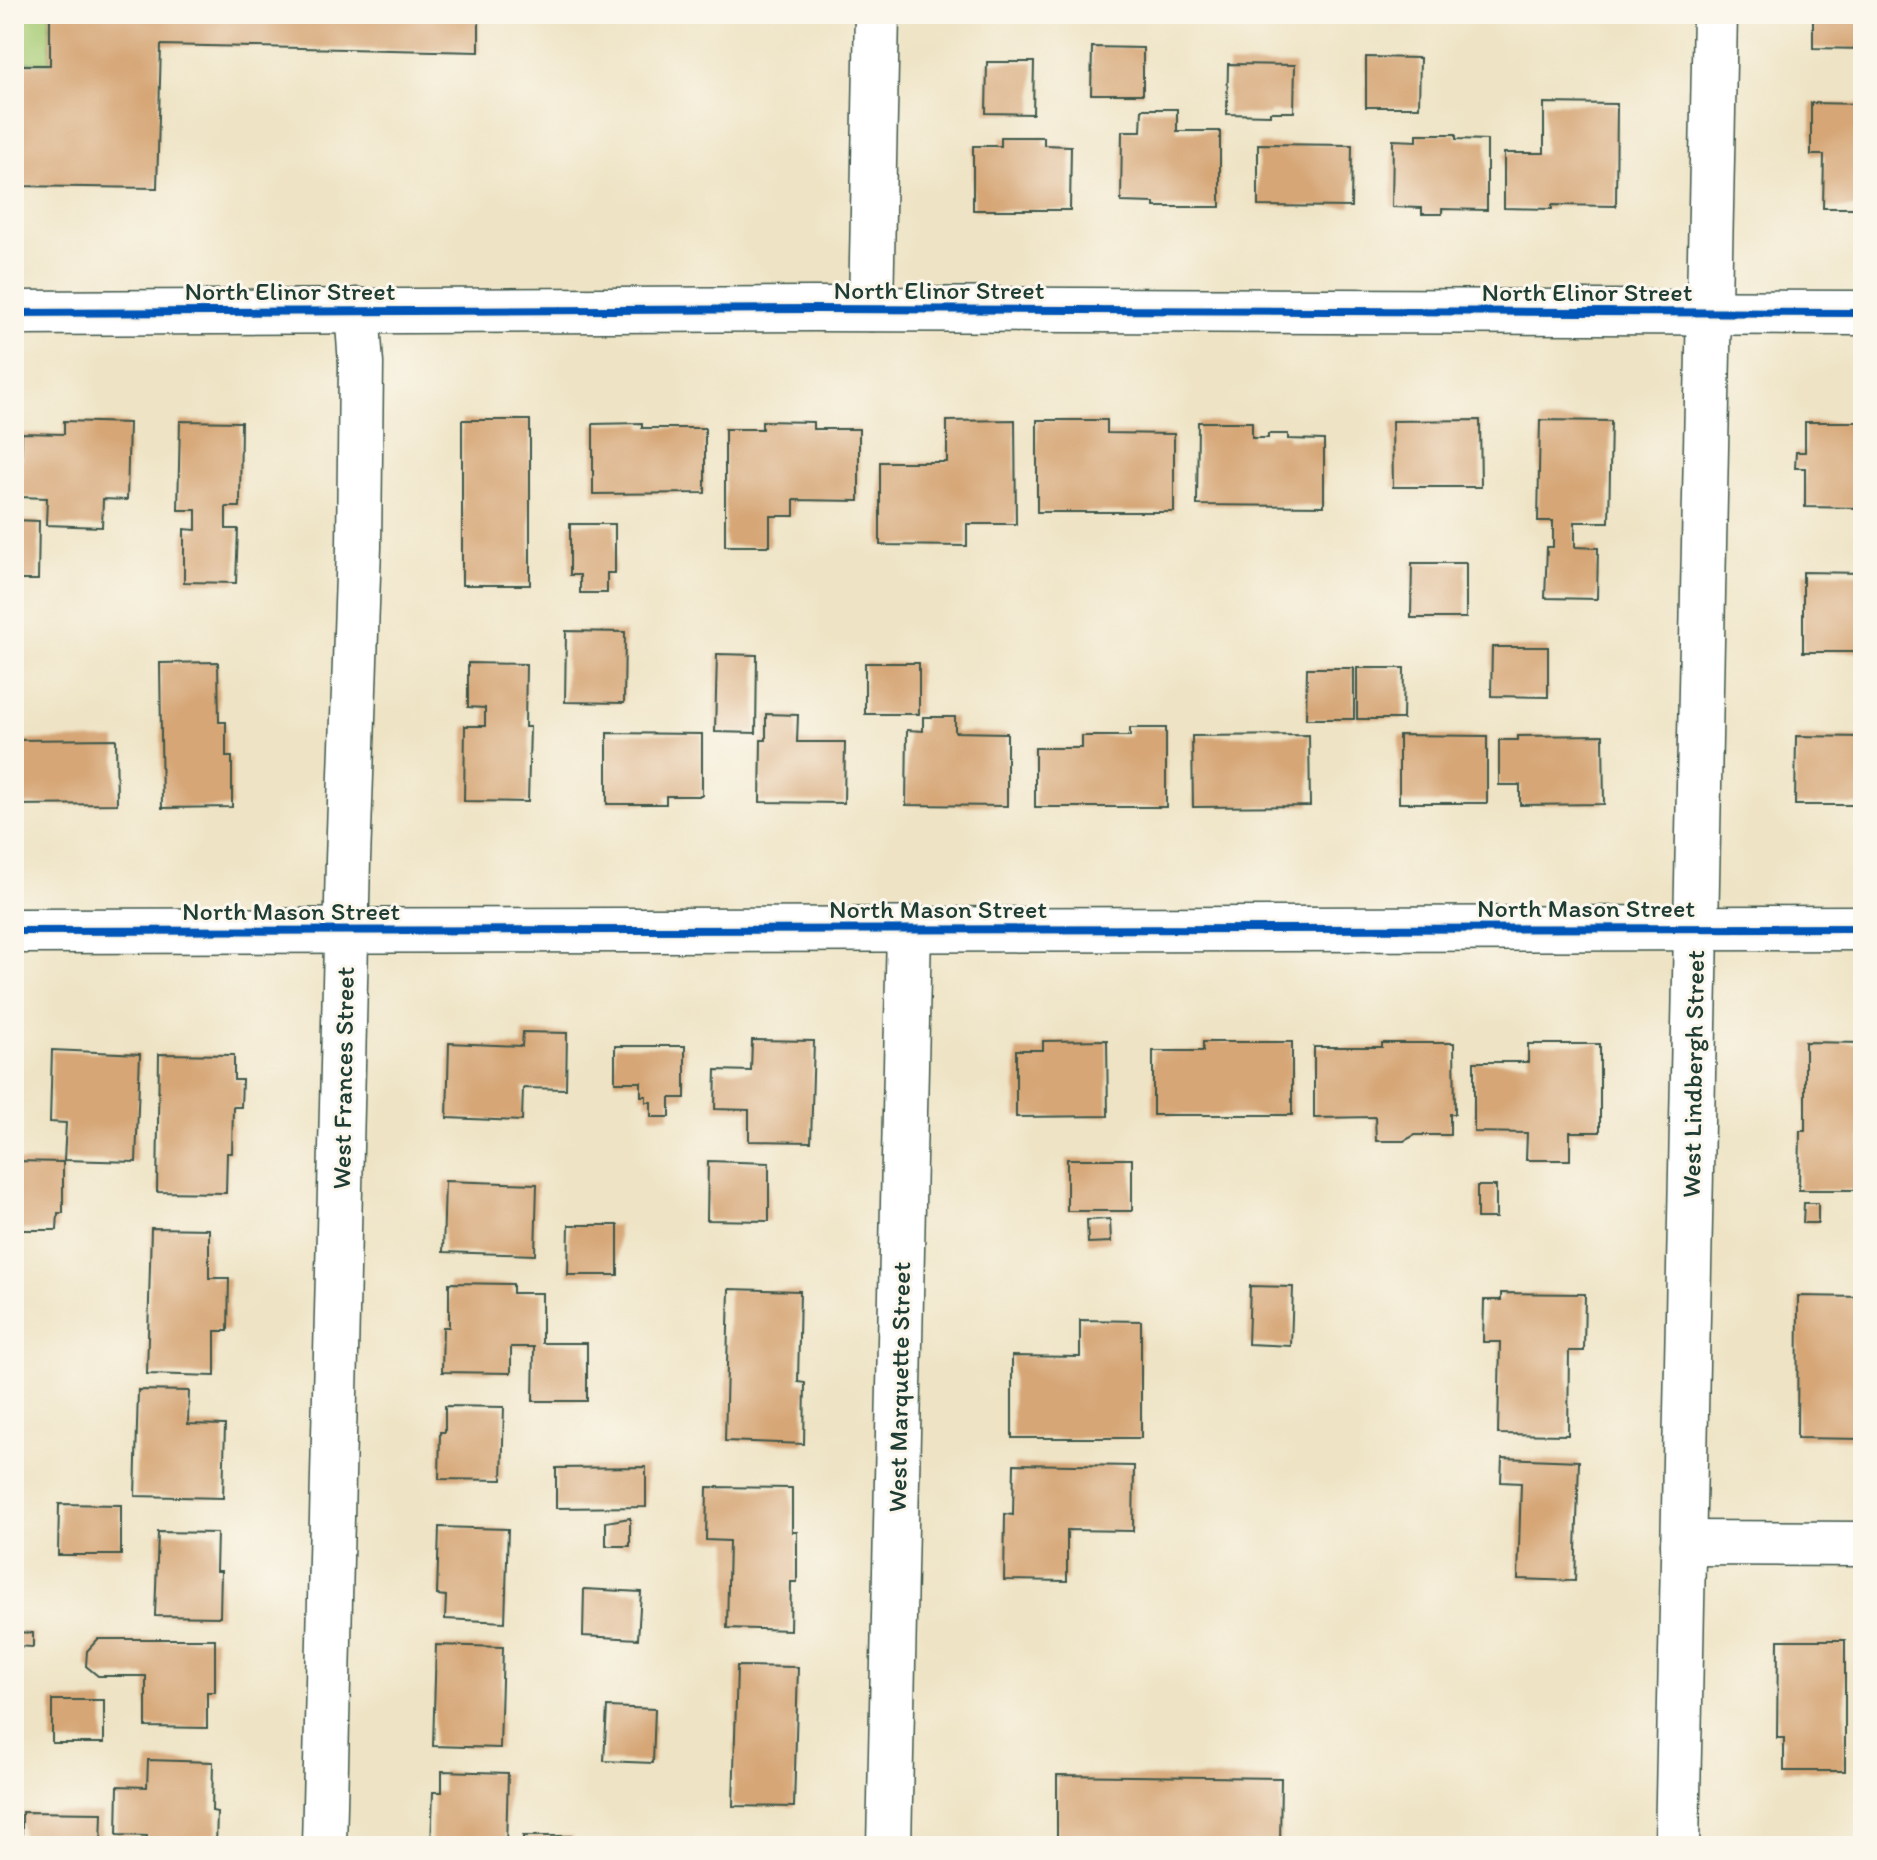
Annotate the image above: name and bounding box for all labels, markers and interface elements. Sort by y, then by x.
street label: North Elinor Street [833,274,1045,306]
street label: North Elinor Street [184,275,396,307]
street label: North Elinor Street [1481,276,1693,308]
street label: North Mason Street [1477,892,1695,924]
street label: North Mason Street [829,893,1047,925]
street label: North Mason Street [182,895,400,927]
street label: West Lindbergh Street [1675,950,1711,1198]
street label: West Frances Street [325,966,361,1190]
street label: West Marquette Street [881,1261,917,1513]

